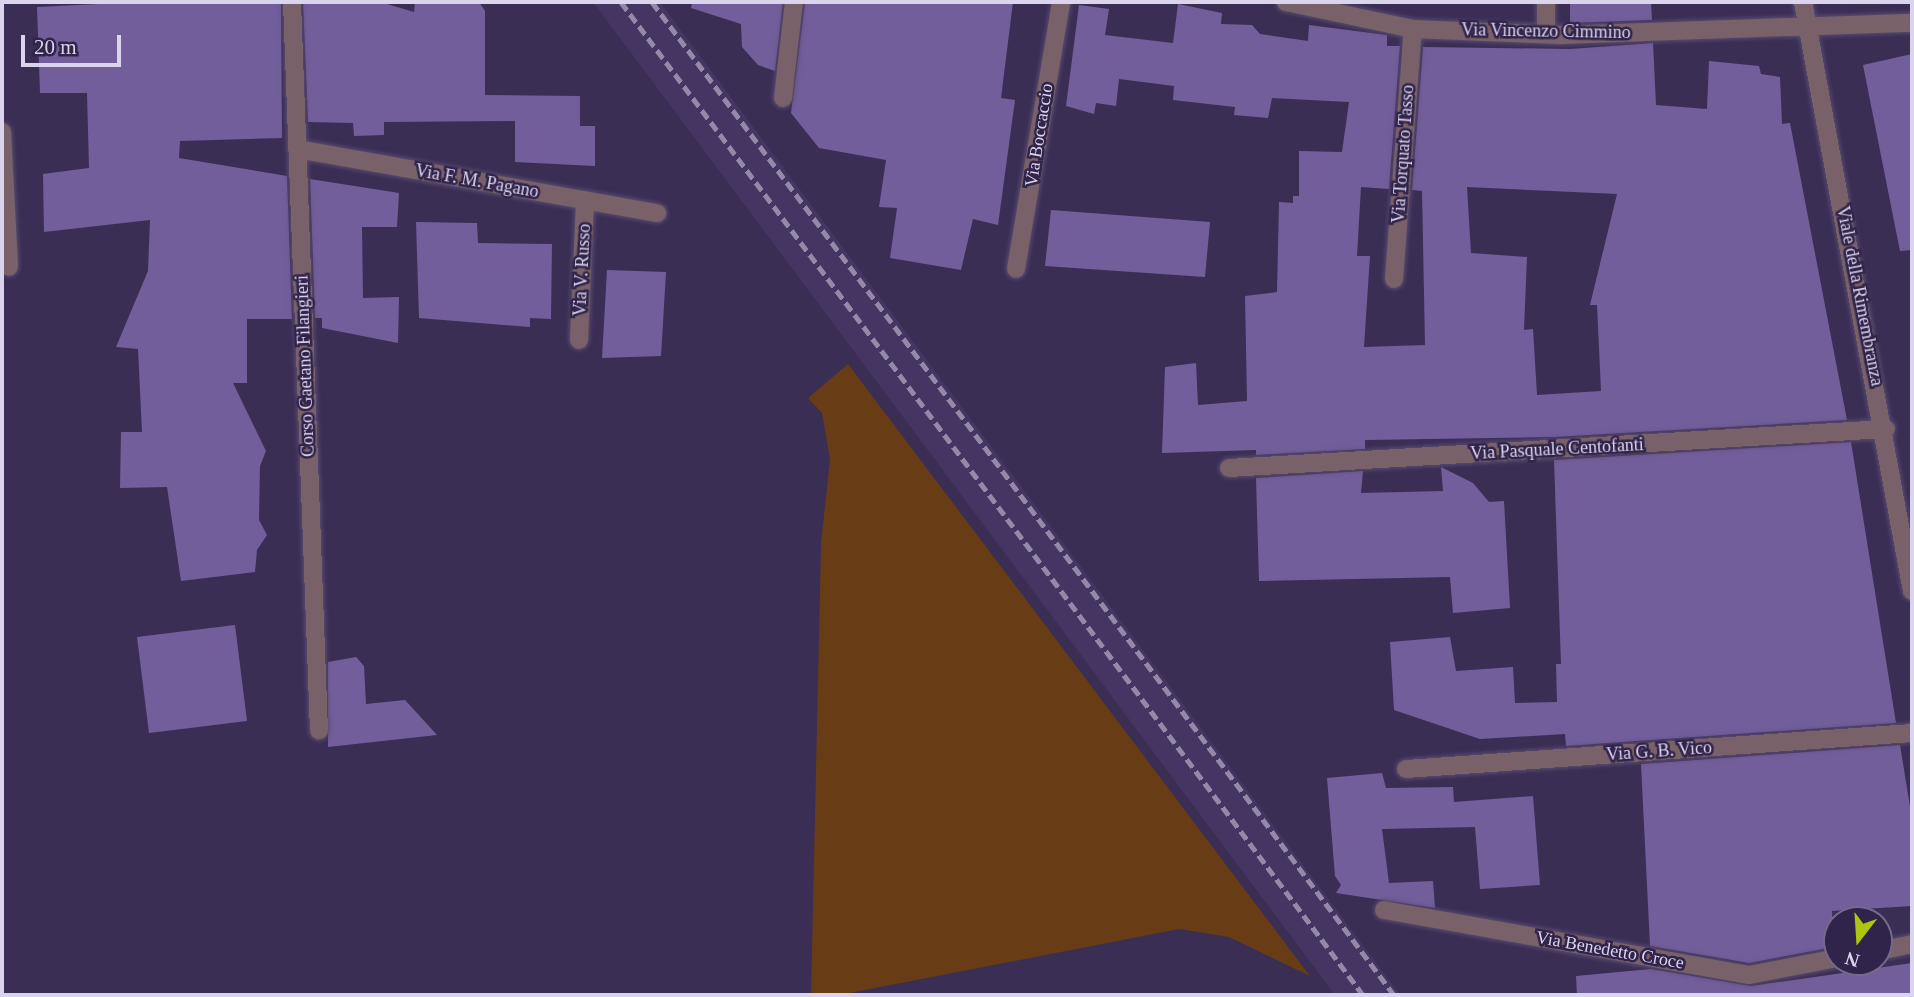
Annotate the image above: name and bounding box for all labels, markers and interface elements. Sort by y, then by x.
street label: Via Vincenzo Cimmino [1461,19,1631,43]
scale bar [24,21,124,65]
text: 20 m [34,35,77,59]
street label: Via Boccaccio [1020,82,1058,188]
street label: Via Torquato Tasso [1387,84,1419,224]
street label: Via F. M. Pagano [414,160,540,202]
street label: Viale della Rimembranza [1832,204,1888,388]
street label: Via V. Russo [569,223,595,317]
street label: Corso Gaetano Filangieri [291,275,319,457]
street label: Via Pasquale Centofanti [1470,434,1644,464]
street label: Via G. B. Vico [1605,737,1713,765]
north arrow [1823,906,1893,976]
street label: Via Benedetto Croce [1534,926,1686,974]
text: N [1843,948,1862,972]

